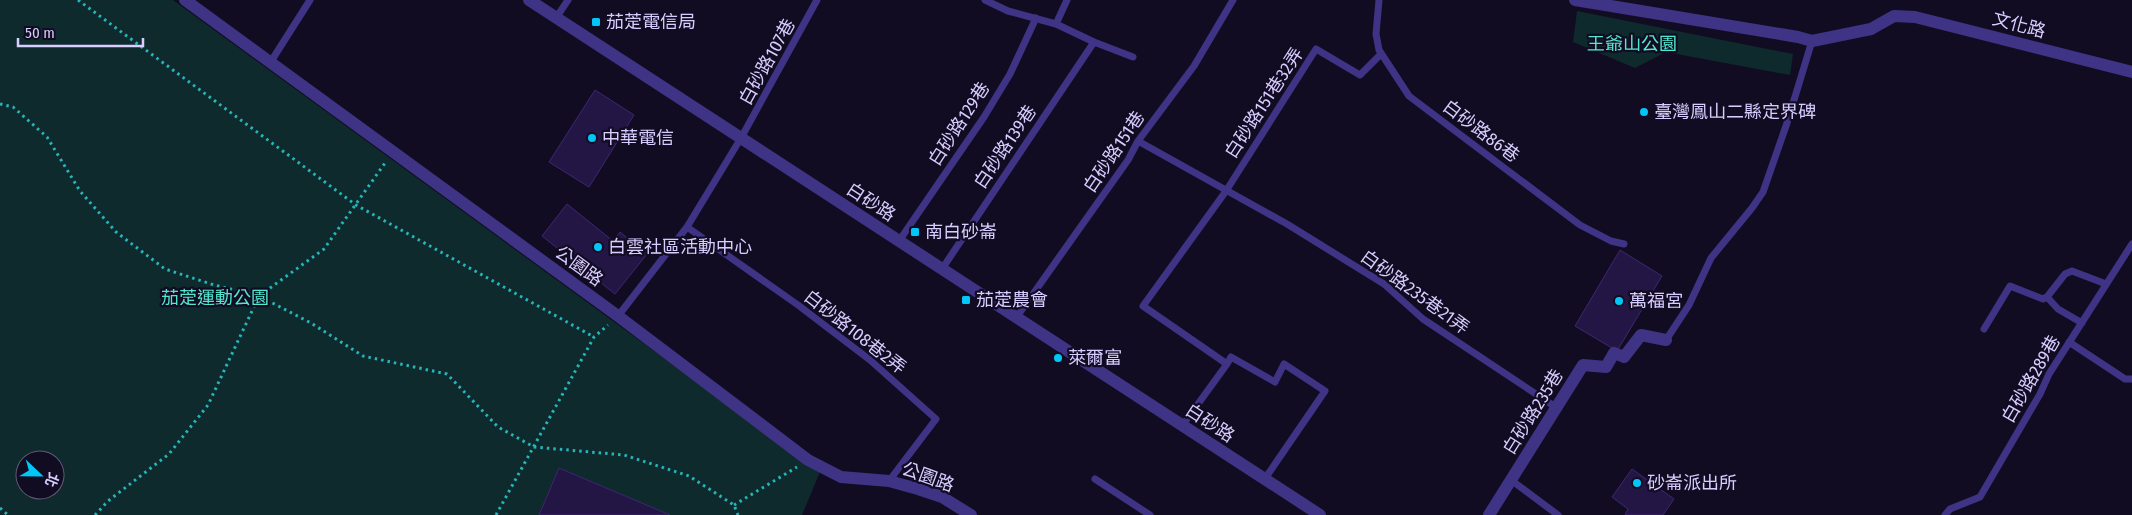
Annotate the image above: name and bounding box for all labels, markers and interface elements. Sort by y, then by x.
street label: 文化路 [1990,7,2048,43]
place label: 茄萣電信局 [606,11,696,33]
scale bar [18,15,142,47]
street label: 白砂路107巷 [734,15,800,109]
marker: 茄萣電信局 [590,16,602,28]
text: 50 m [25,24,55,42]
park label: 王爺山公園 [1587,33,1677,55]
street label: 白砂路151巷32弄 [1220,44,1308,162]
street label: 白砂路129巷 [924,78,994,170]
street label: 白砂路86巷 [1438,95,1524,167]
street label: 白砂路139巷 [969,101,1041,193]
place label: 臺灣鳳山二縣定界碑 [1654,101,1816,123]
marker: 臺灣鳳山二縣定界碑 [1638,106,1650,118]
street label: 白砂路151巷 [1079,107,1149,197]
place label: 中華電信 [602,127,674,149]
marker: 中華電信 [586,132,598,144]
street label: 白砂路 [842,178,900,226]
place label: 南白砂崙 [925,221,997,243]
marker: 南白砂崙 [909,226,921,238]
place label: 白雲社區活動中心 [608,236,752,258]
street label: 公園路 [551,241,607,291]
marker: 白雲社區活動中心 [592,241,604,253]
street label: 白砂路235巷21弄 [1356,245,1474,339]
street label: 白砂路108巷2弄 [800,285,910,379]
park label: 茄萣運動公園 [161,287,269,309]
place label: 茄萣農會 [976,289,1048,311]
place label: 萬福宮 [1629,290,1683,312]
marker: 茄萣農會 [960,294,972,306]
marker: 萬福宮 [1613,295,1625,307]
street label: 白砂路289巷 [1997,331,2065,427]
place label: 萊爾富 [1068,347,1122,369]
marker: 萊爾富 [1052,352,1064,364]
street label: 白砂路235巷 [1498,365,1568,459]
street label: 白砂路 [1181,399,1239,447]
north arrow [15,450,65,500]
street label: 公園路 [899,457,957,497]
text: 北 [41,470,62,489]
place label: 砂崙派出所 [1647,472,1737,494]
marker: 砂崙派出所 [1631,477,1643,489]

